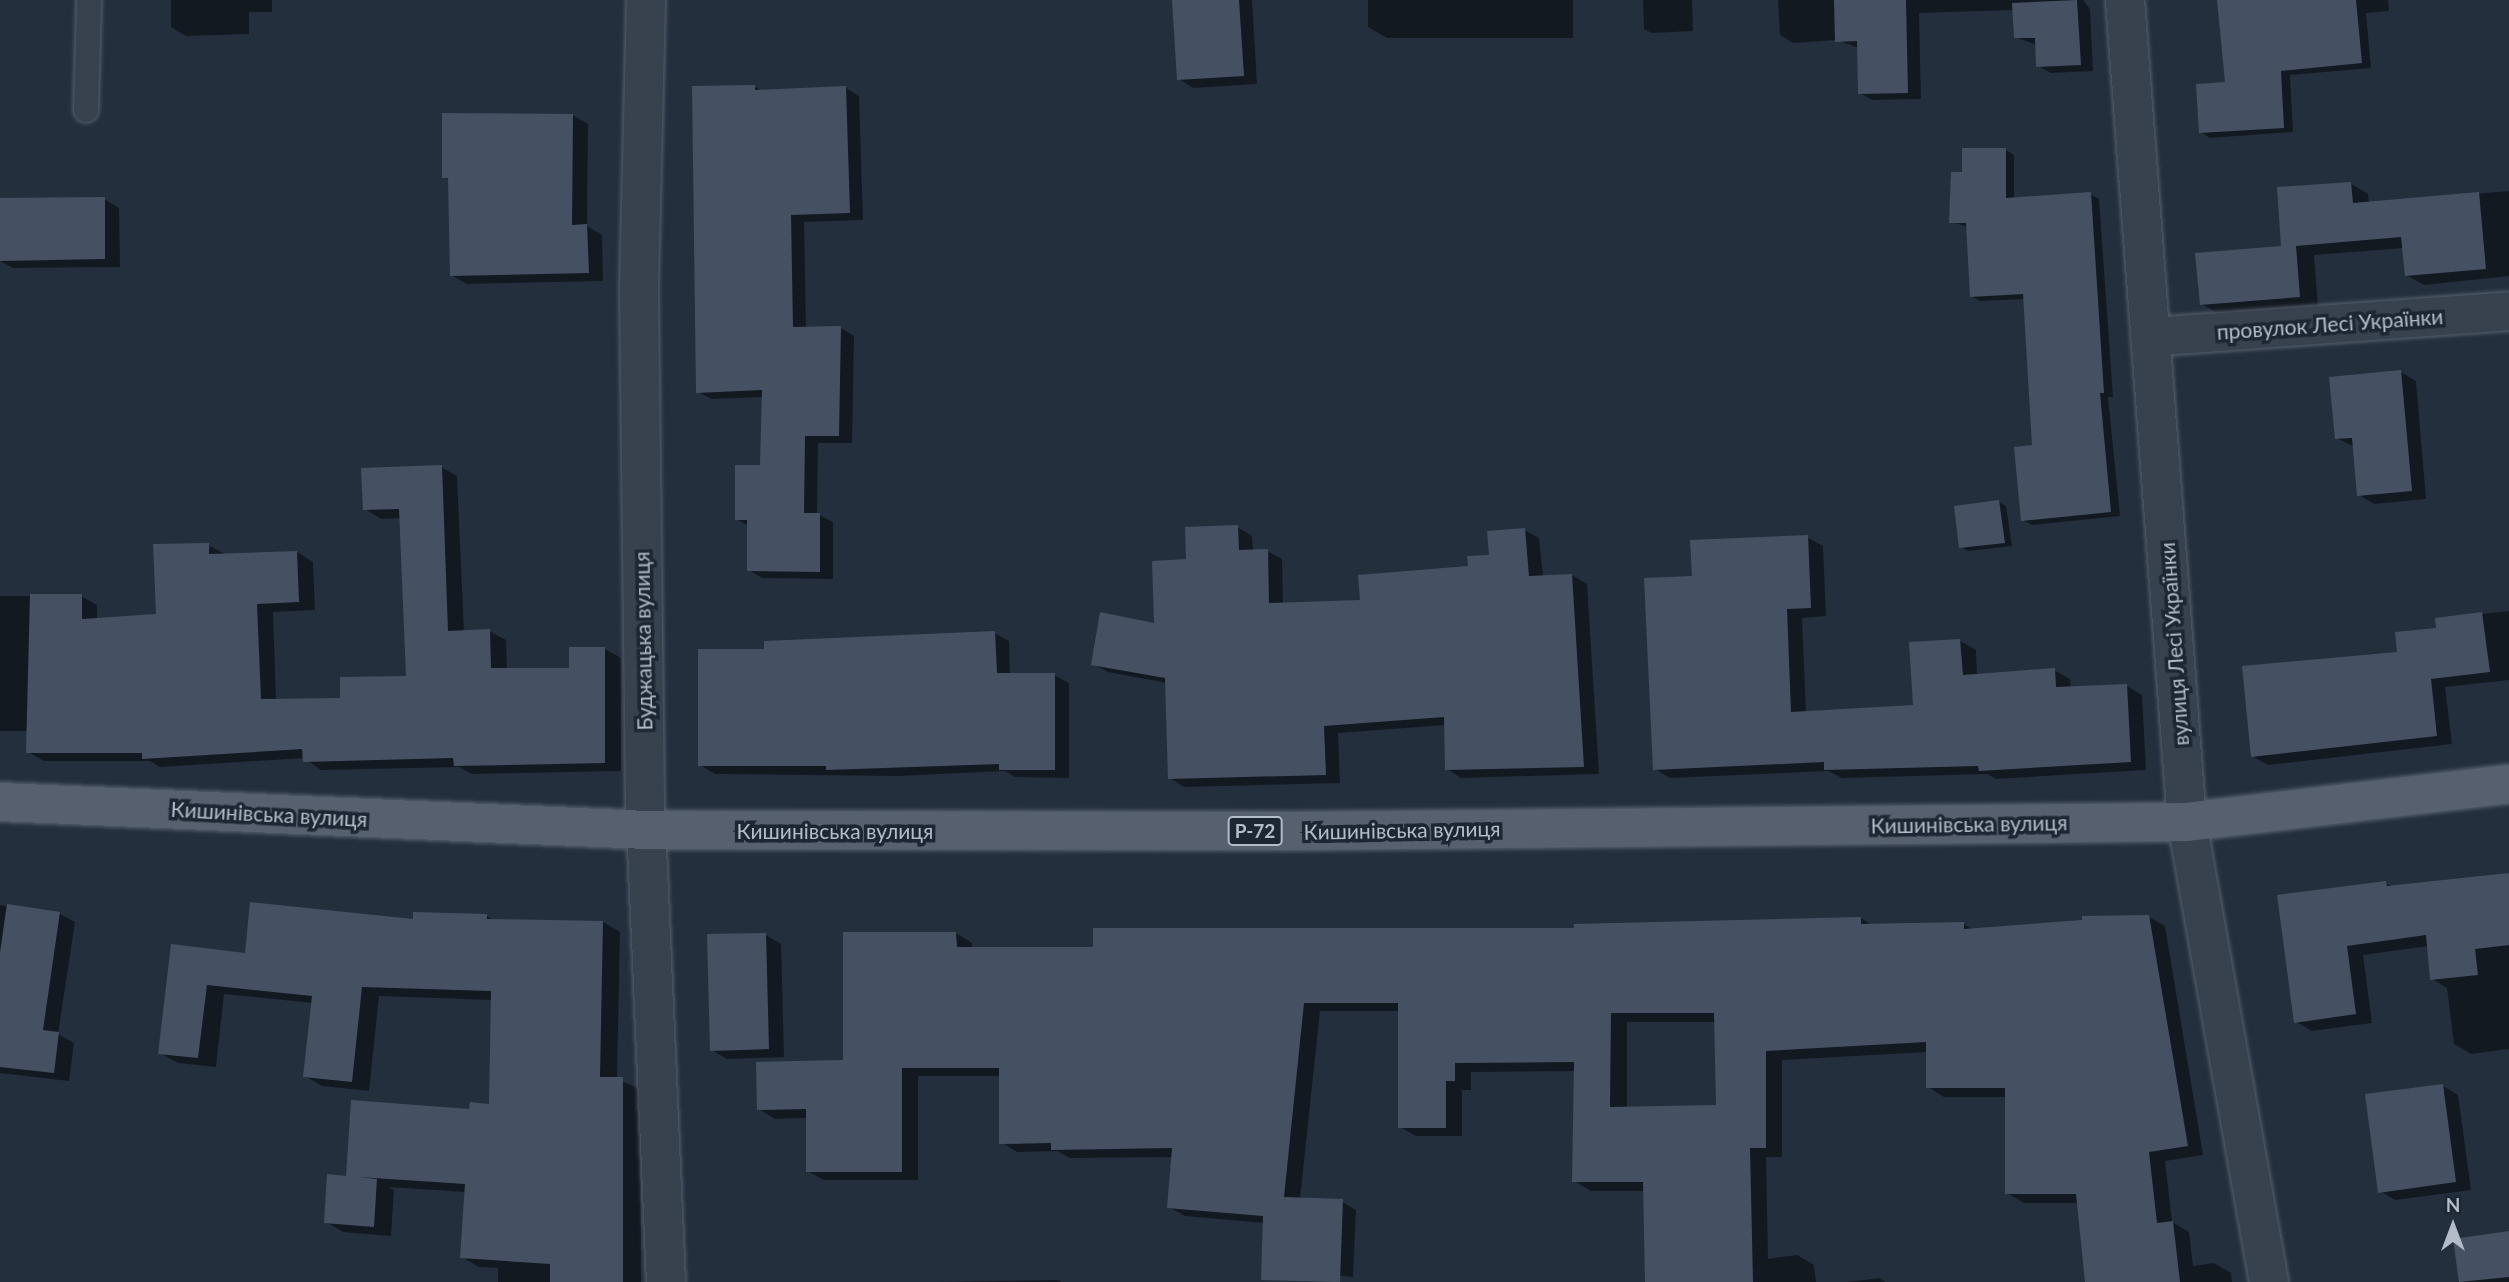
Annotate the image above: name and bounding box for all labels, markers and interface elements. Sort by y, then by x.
street label: провулок Лесі Українки [2216,304,2444,344]
street label: вулиця Лесі Українки [2154,541,2194,747]
street label: Буджацька вулиця [629,551,657,731]
street label: Кишинівська вулиця [170,796,368,832]
street label: Кишинівська вулиця [1870,810,2068,838]
road number: Р-72 [1227,816,1283,846]
street label: Кишинівська вулиця [1303,816,1501,844]
street label: Кишинівська вулиця [737,818,933,844]
north arrow [2418,1191,2488,1261]
text: N [2446,1193,2460,1216]

